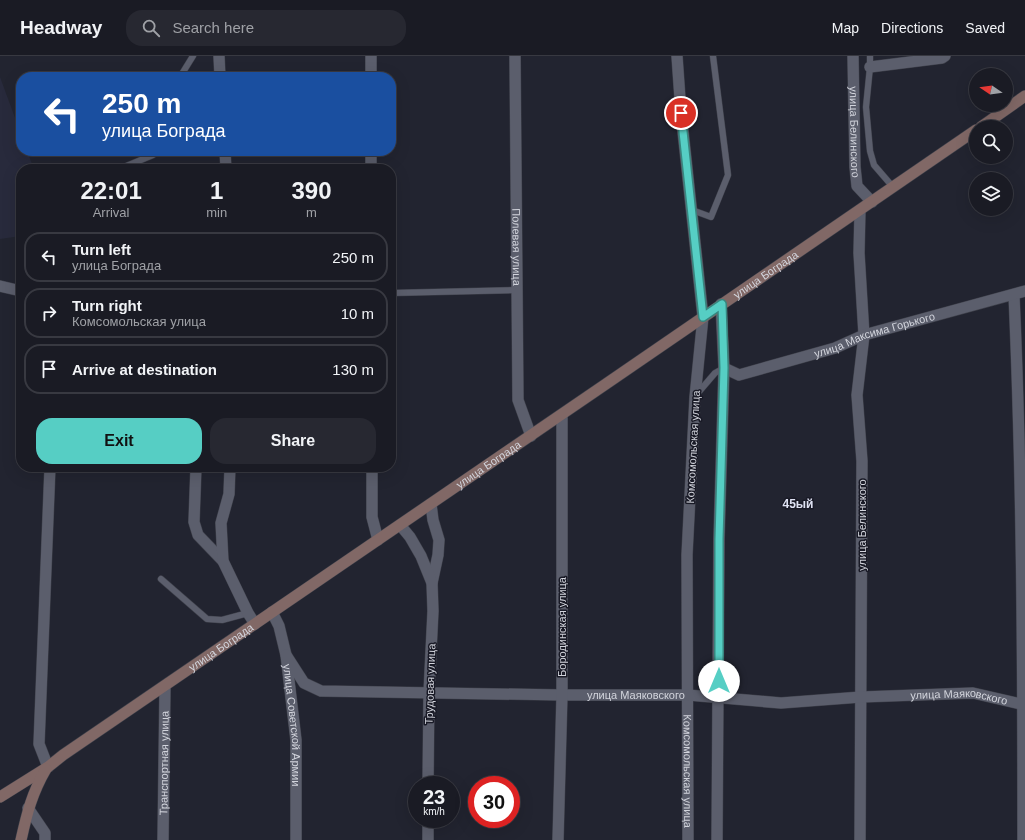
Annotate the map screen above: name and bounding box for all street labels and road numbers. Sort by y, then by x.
street label: улица Белинского [848,86,862,178]
street label: Полевая улица [510,208,523,287]
street label: улица Бограда [731,248,801,301]
street label: улица Максима Горького [813,310,936,360]
street label: Комсомольская улица [684,389,702,504]
street label: улица Бограда [454,438,524,491]
street label: улица Белинского [856,479,868,571]
street label: Бородинская улица [556,576,568,677]
street label: улица Бограда [186,620,256,673]
street label: Трудовая улица [423,643,437,725]
street label: улица Советской Армии [281,663,302,786]
street label: улица Маяковского [910,687,1009,707]
street label: улица Маяковского [587,689,685,701]
street label: Транспортная улица [157,710,171,815]
street label: Комсомольская улица [682,714,694,829]

